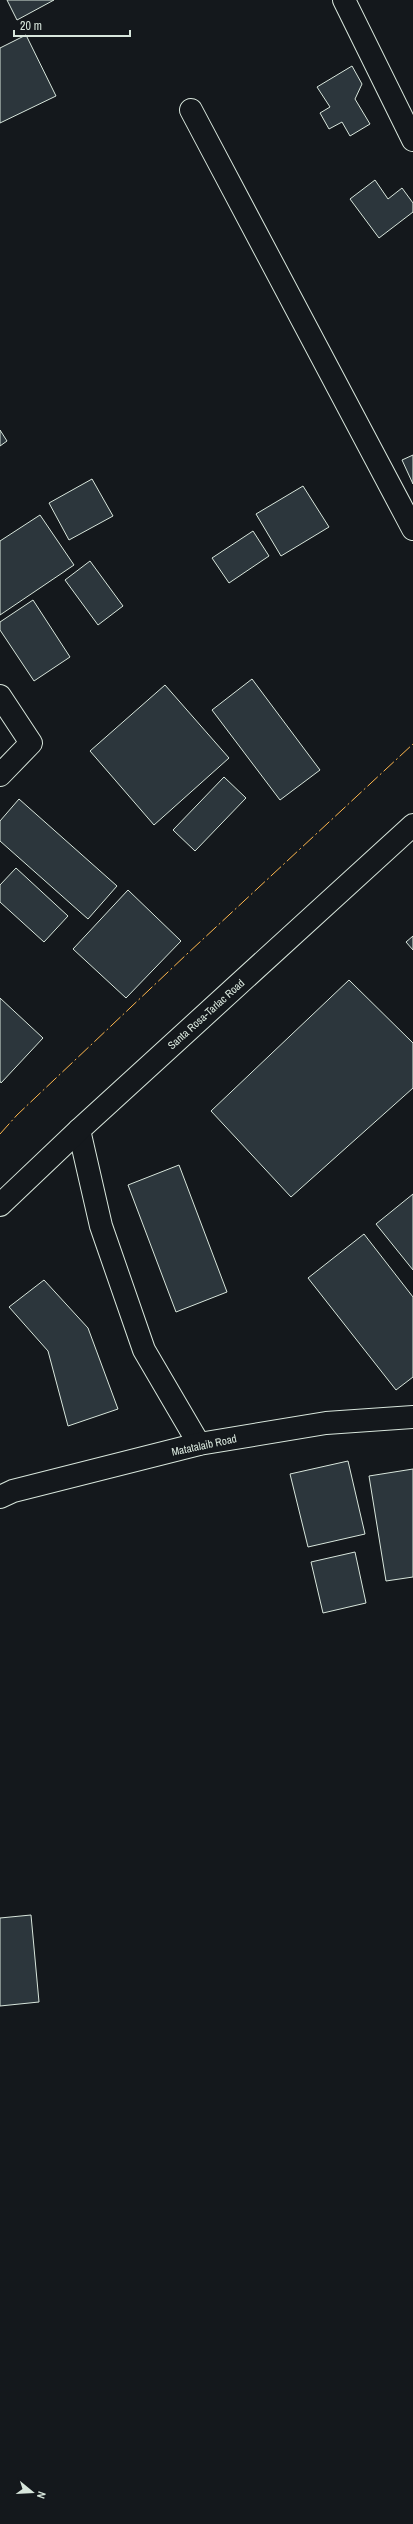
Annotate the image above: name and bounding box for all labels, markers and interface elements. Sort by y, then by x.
scale bar [14,12,130,38]
text: 20 m [20,18,42,34]
street label: Santa Rosa-Tarlac Road [165,976,247,1052]
street label: Matatalaib Road [170,1431,238,1459]
north arrow [12,2472,52,2512]
text: N [34,2490,49,2500]

